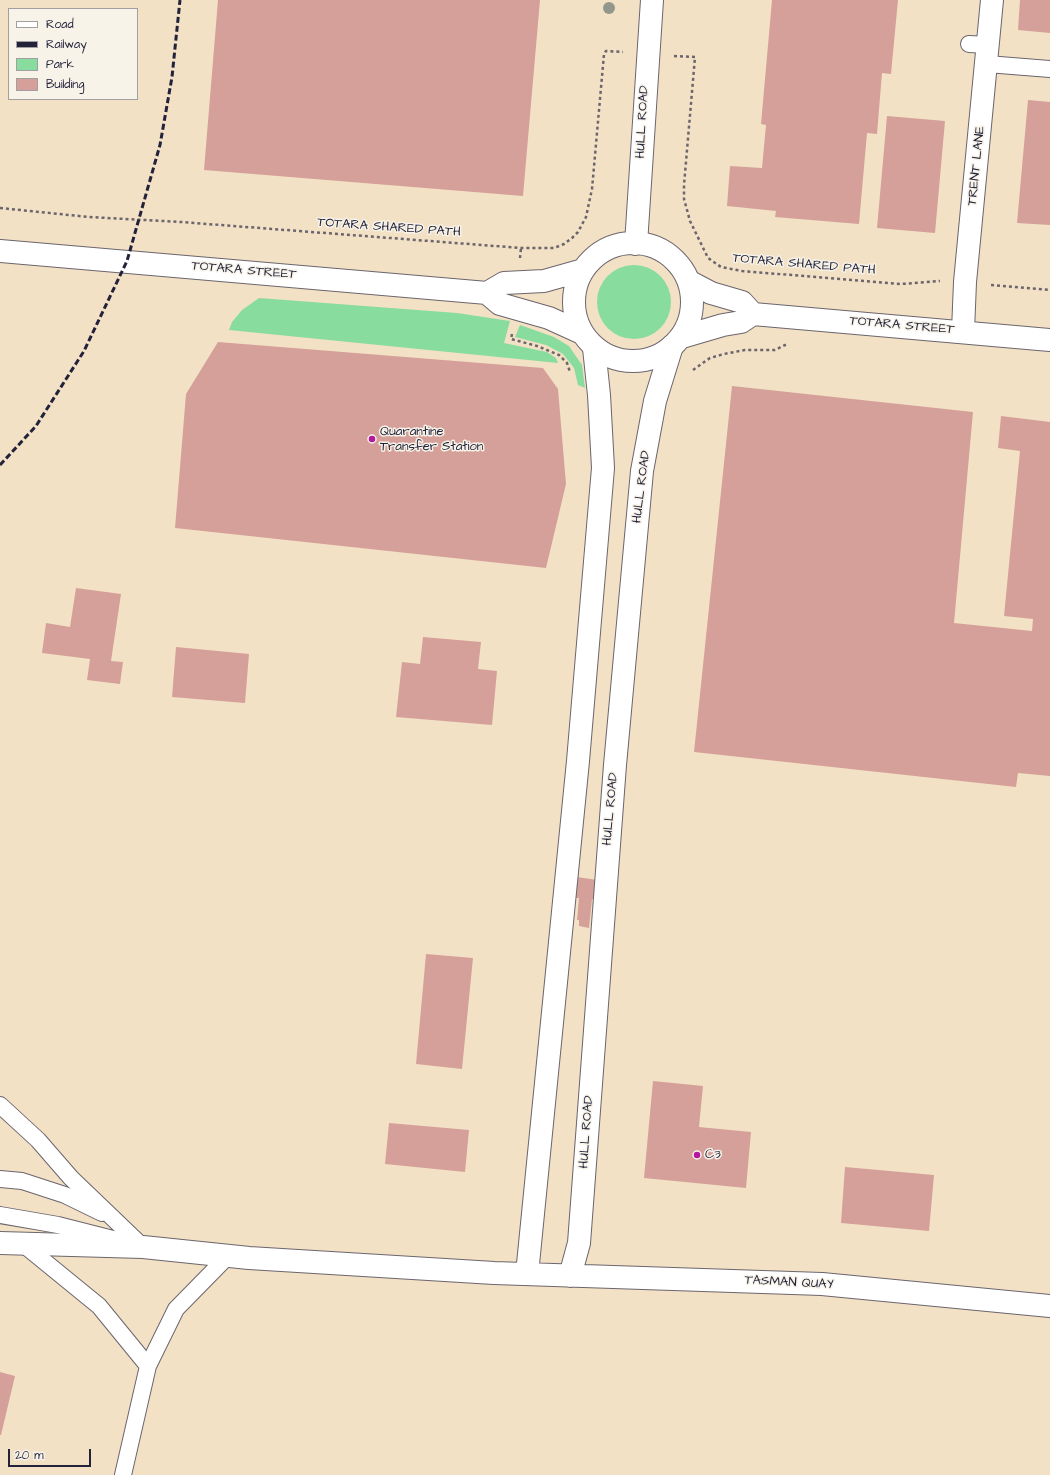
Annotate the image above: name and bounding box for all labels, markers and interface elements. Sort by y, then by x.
legend [8,8,138,100]
text: Road [46,16,74,33]
text: Railway [46,36,87,53]
text: Park [46,56,74,73]
text: Building [46,76,84,93]
street label: HULL ROAD [633,85,653,159]
street label: TRENT LANE [965,126,989,206]
street label: TOTARA SHARED PATH [317,215,461,241]
street label: TOTARA SHARED PATH [732,251,876,279]
street label: TOTARA STREET [191,259,297,283]
street label: TOTARA STREET [849,314,955,338]
place label: Quarantine Transfer Station [380,424,483,455]
marker: Quarantine Transfer Station [367,434,377,444]
street label: HULL ROAD [630,450,654,524]
street label: HULL ROAD [600,772,622,846]
street label: HULL ROAD [577,1095,597,1169]
place label: C3 [705,1147,721,1163]
marker: C3 [692,1150,702,1160]
street label: TASMAN QUAY [744,1273,834,1293]
scale bar [10,1441,93,1467]
text: 20 m [15,1447,44,1464]

